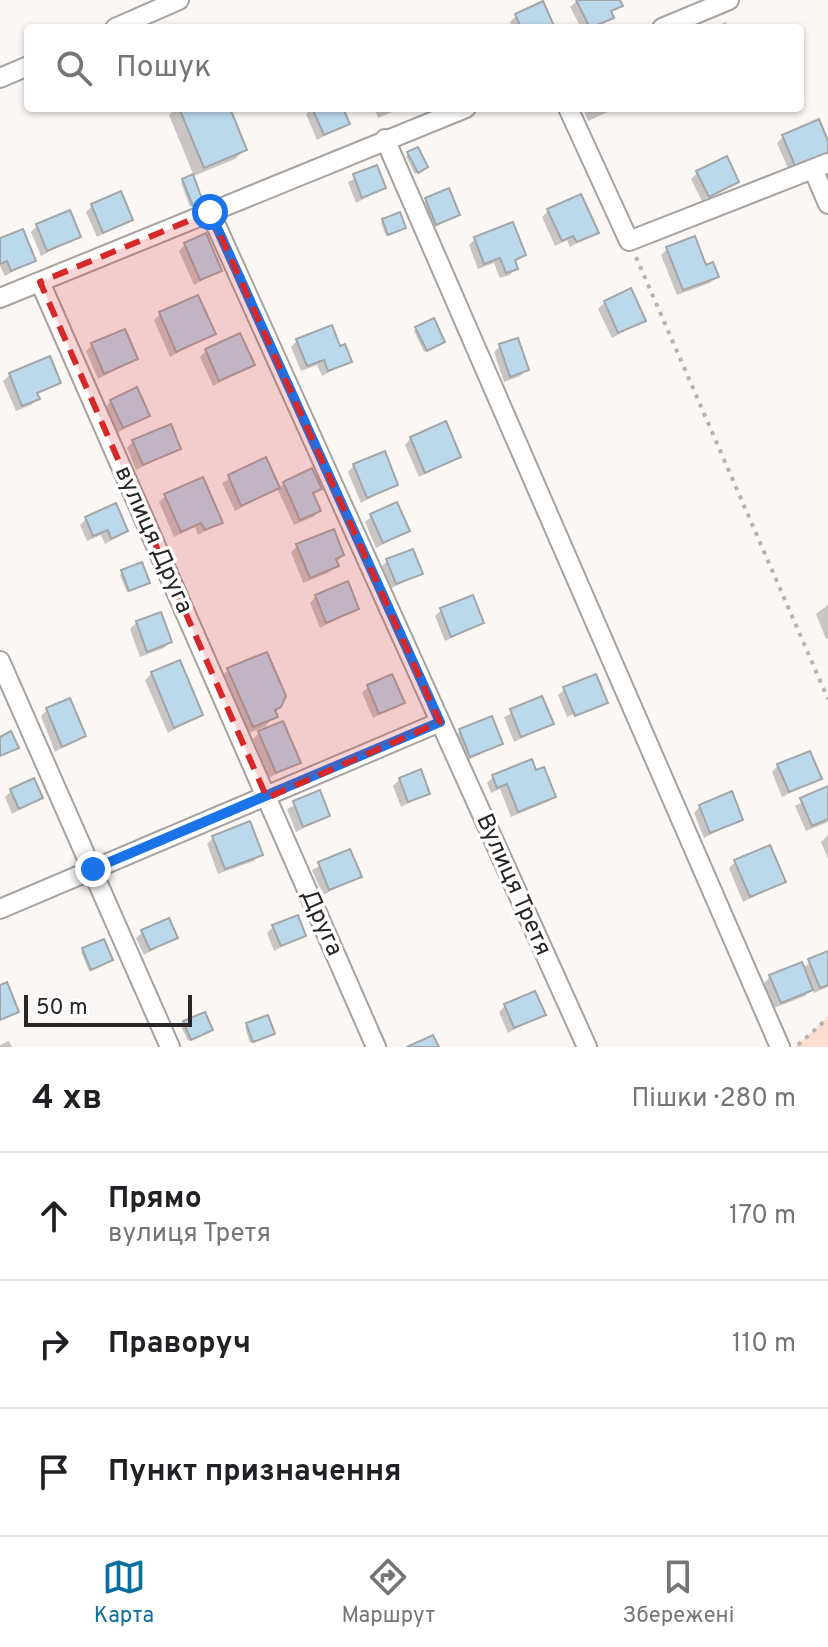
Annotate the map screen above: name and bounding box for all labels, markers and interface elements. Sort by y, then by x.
search box [24,24,804,112]
icon: search [52,46,96,90]
text: Пошук [116,50,211,87]
route start [192,194,228,230]
street label: вулиця Друга [107,462,199,618]
street label: Вулиця Третя [468,809,558,961]
route end [75,851,111,887]
street label: Друга [293,885,349,961]
scale bar [24,991,192,1027]
text: 50 m [36,995,88,1022]
text: 4 хв [32,1078,102,1121]
text: Пішки · 280 m [631,1083,796,1116]
text: Прямо [108,1181,202,1218]
icon: ahead [32,1194,76,1238]
text: 170 m [729,1200,796,1233]
text: вулиця Третя [108,1218,271,1251]
icon: right [32,1322,76,1366]
text: Праворуч [108,1326,251,1363]
text: 110 m [732,1328,796,1361]
icon: arrive [32,1450,76,1494]
text: Пункт призначення [108,1454,401,1491]
tab: Карта [94,1555,154,1630]
tab: Маршрут [342,1555,435,1630]
tab: Збережені [623,1555,734,1630]

